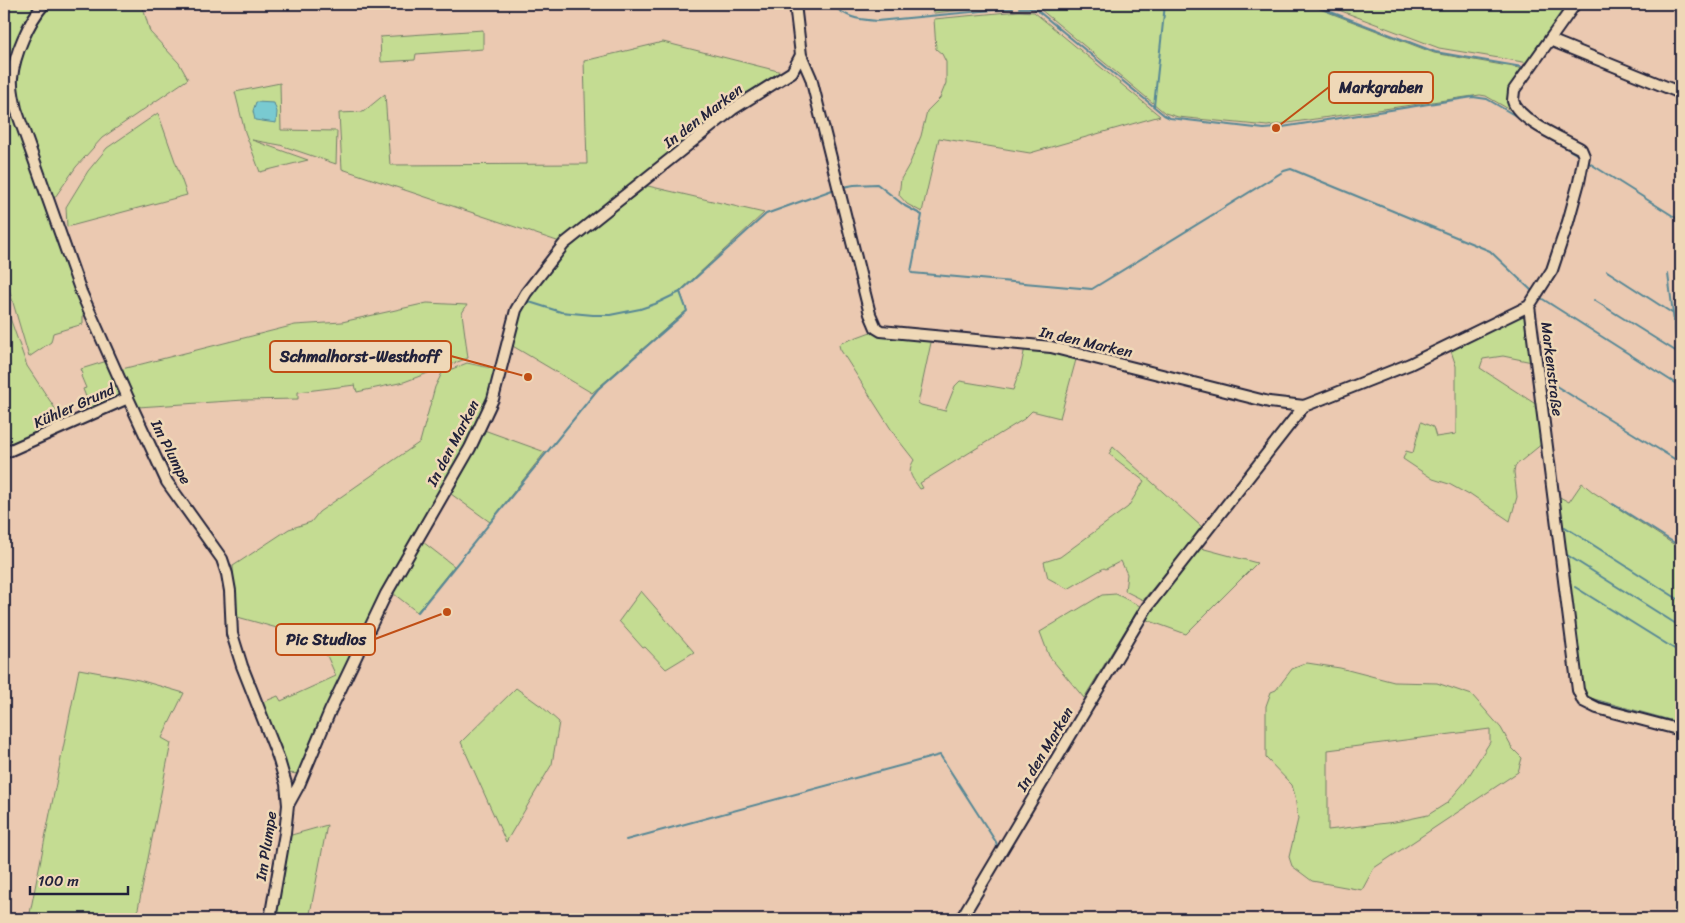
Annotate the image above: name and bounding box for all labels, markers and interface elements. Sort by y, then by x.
callout: Markgraben [1329,72,1433,103]
text: Markgraben [1338,73,1423,102]
street label: In den Marken [656,77,749,156]
street label: In den Marken [1036,318,1135,365]
street label: Markenstraße [1533,320,1571,418]
callout: Schmalhorst-Westhoff [270,341,451,372]
text: Schmalhorst-Westhoff [279,342,443,371]
street label: Kühler Grund [29,376,120,435]
street label: In den Marken [419,395,487,492]
street label: Im Plumpe [143,414,199,489]
callout: Pic Studios [276,624,375,655]
text: Pic Studios [286,625,367,654]
street label: In den Marken [1009,702,1081,797]
street label: Im Plumpe [248,809,284,884]
scale bar [30,863,128,895]
text: 100 m [38,868,79,894]

